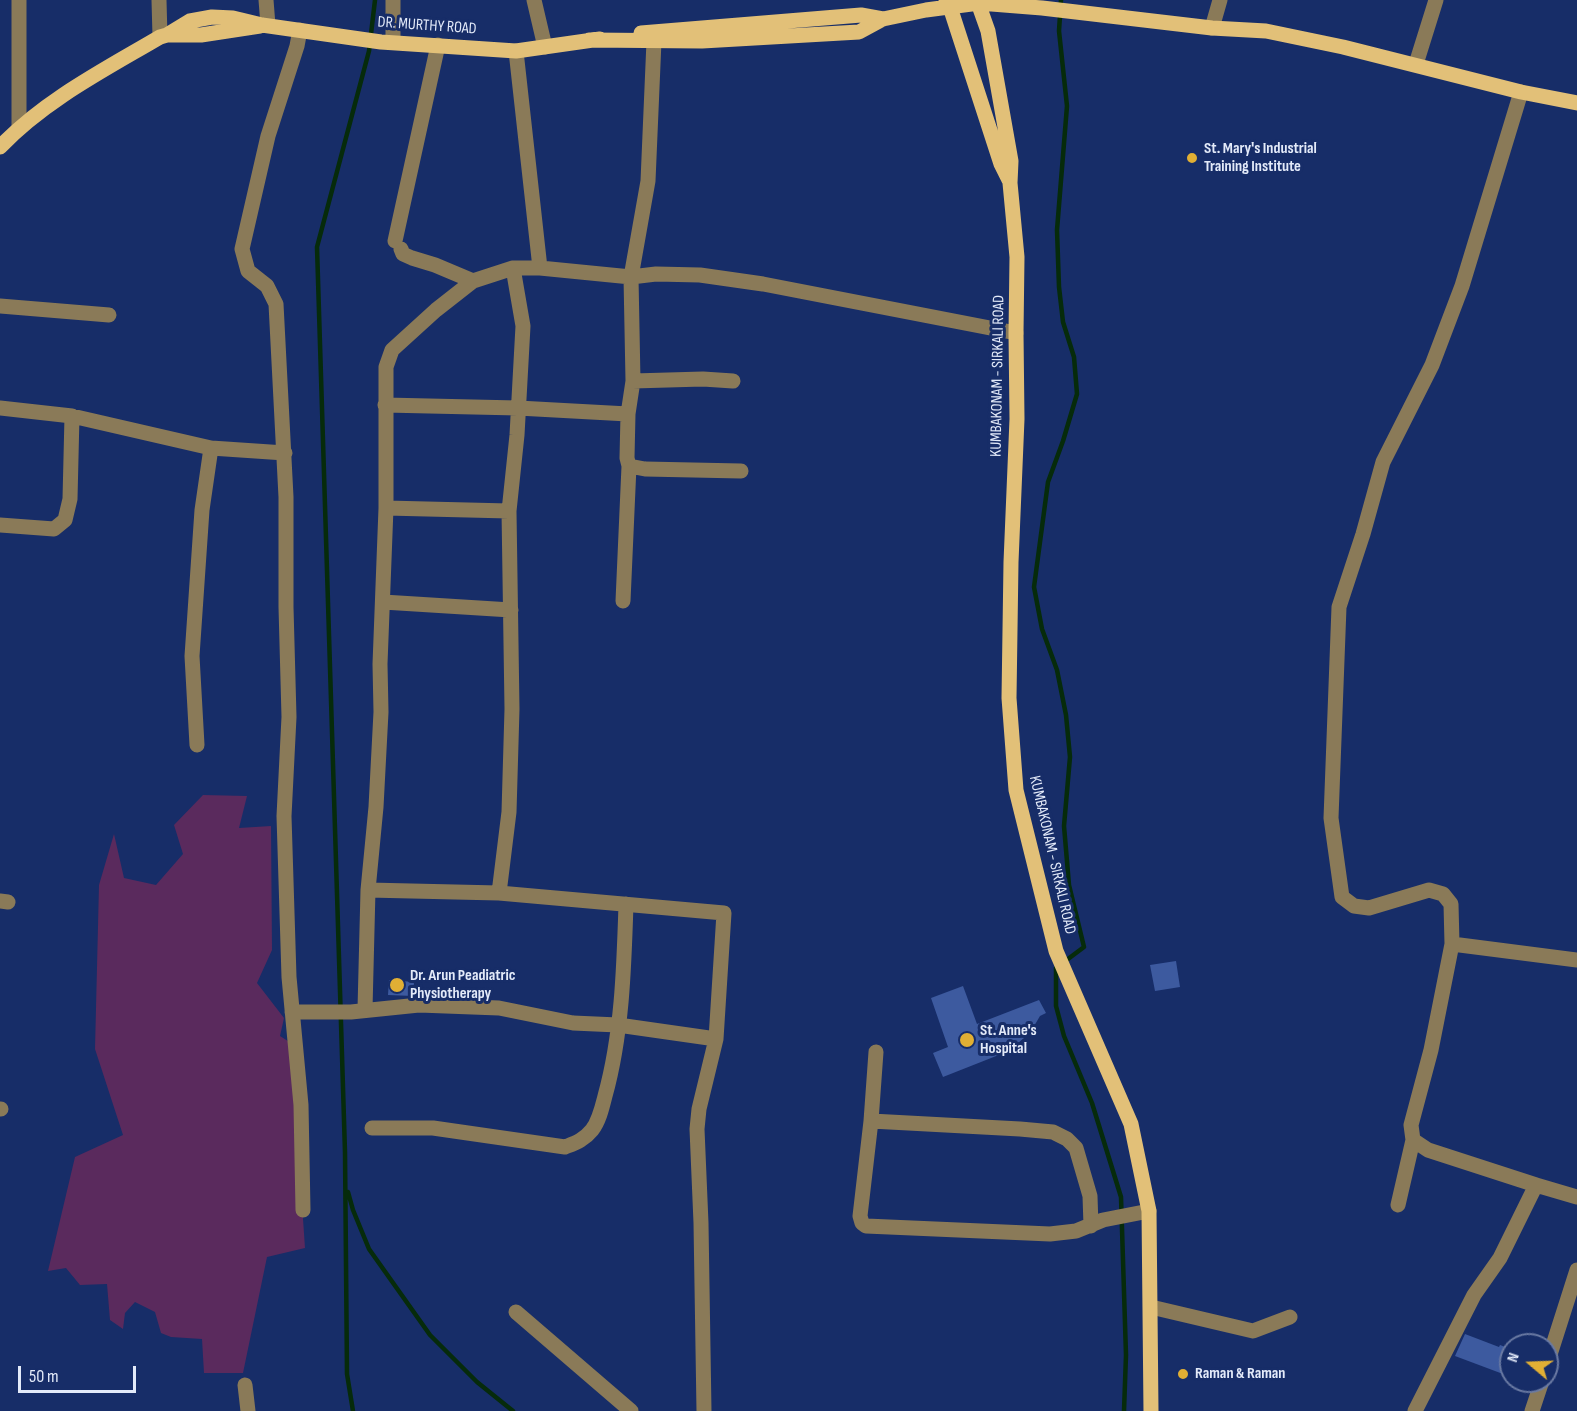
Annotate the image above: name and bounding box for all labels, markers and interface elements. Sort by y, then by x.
street label: DR. MURTHY ROAD [377,13,477,39]
place label: St. Mary's Industrial Training Institute [1204,139,1317,177]
marker: St. Mary's Industrial Training Institute [1185,151,1199,165]
street label: KUMBAKONAM - SIRKALI ROAD [987,295,1009,457]
street label: KUMBAKONAM - SIRKALI ROAD [1024,774,1080,936]
place label: Dr. Arun Peadiatric Physiotherapy [410,966,515,1004]
marker: Dr. Arun Peadiatric Physiotherapy [388,976,406,994]
place label: St. Anne's Hospital [980,1021,1037,1059]
marker: St. Anne's Hospital [958,1031,976,1049]
north arrow [1499,1333,1559,1393]
text: N [1503,1351,1524,1365]
scale bar [21,1354,140,1392]
place label: Raman & Raman [1195,1364,1285,1384]
text: 50 m [29,1366,59,1387]
marker: Raman & Raman [1176,1367,1190,1381]

